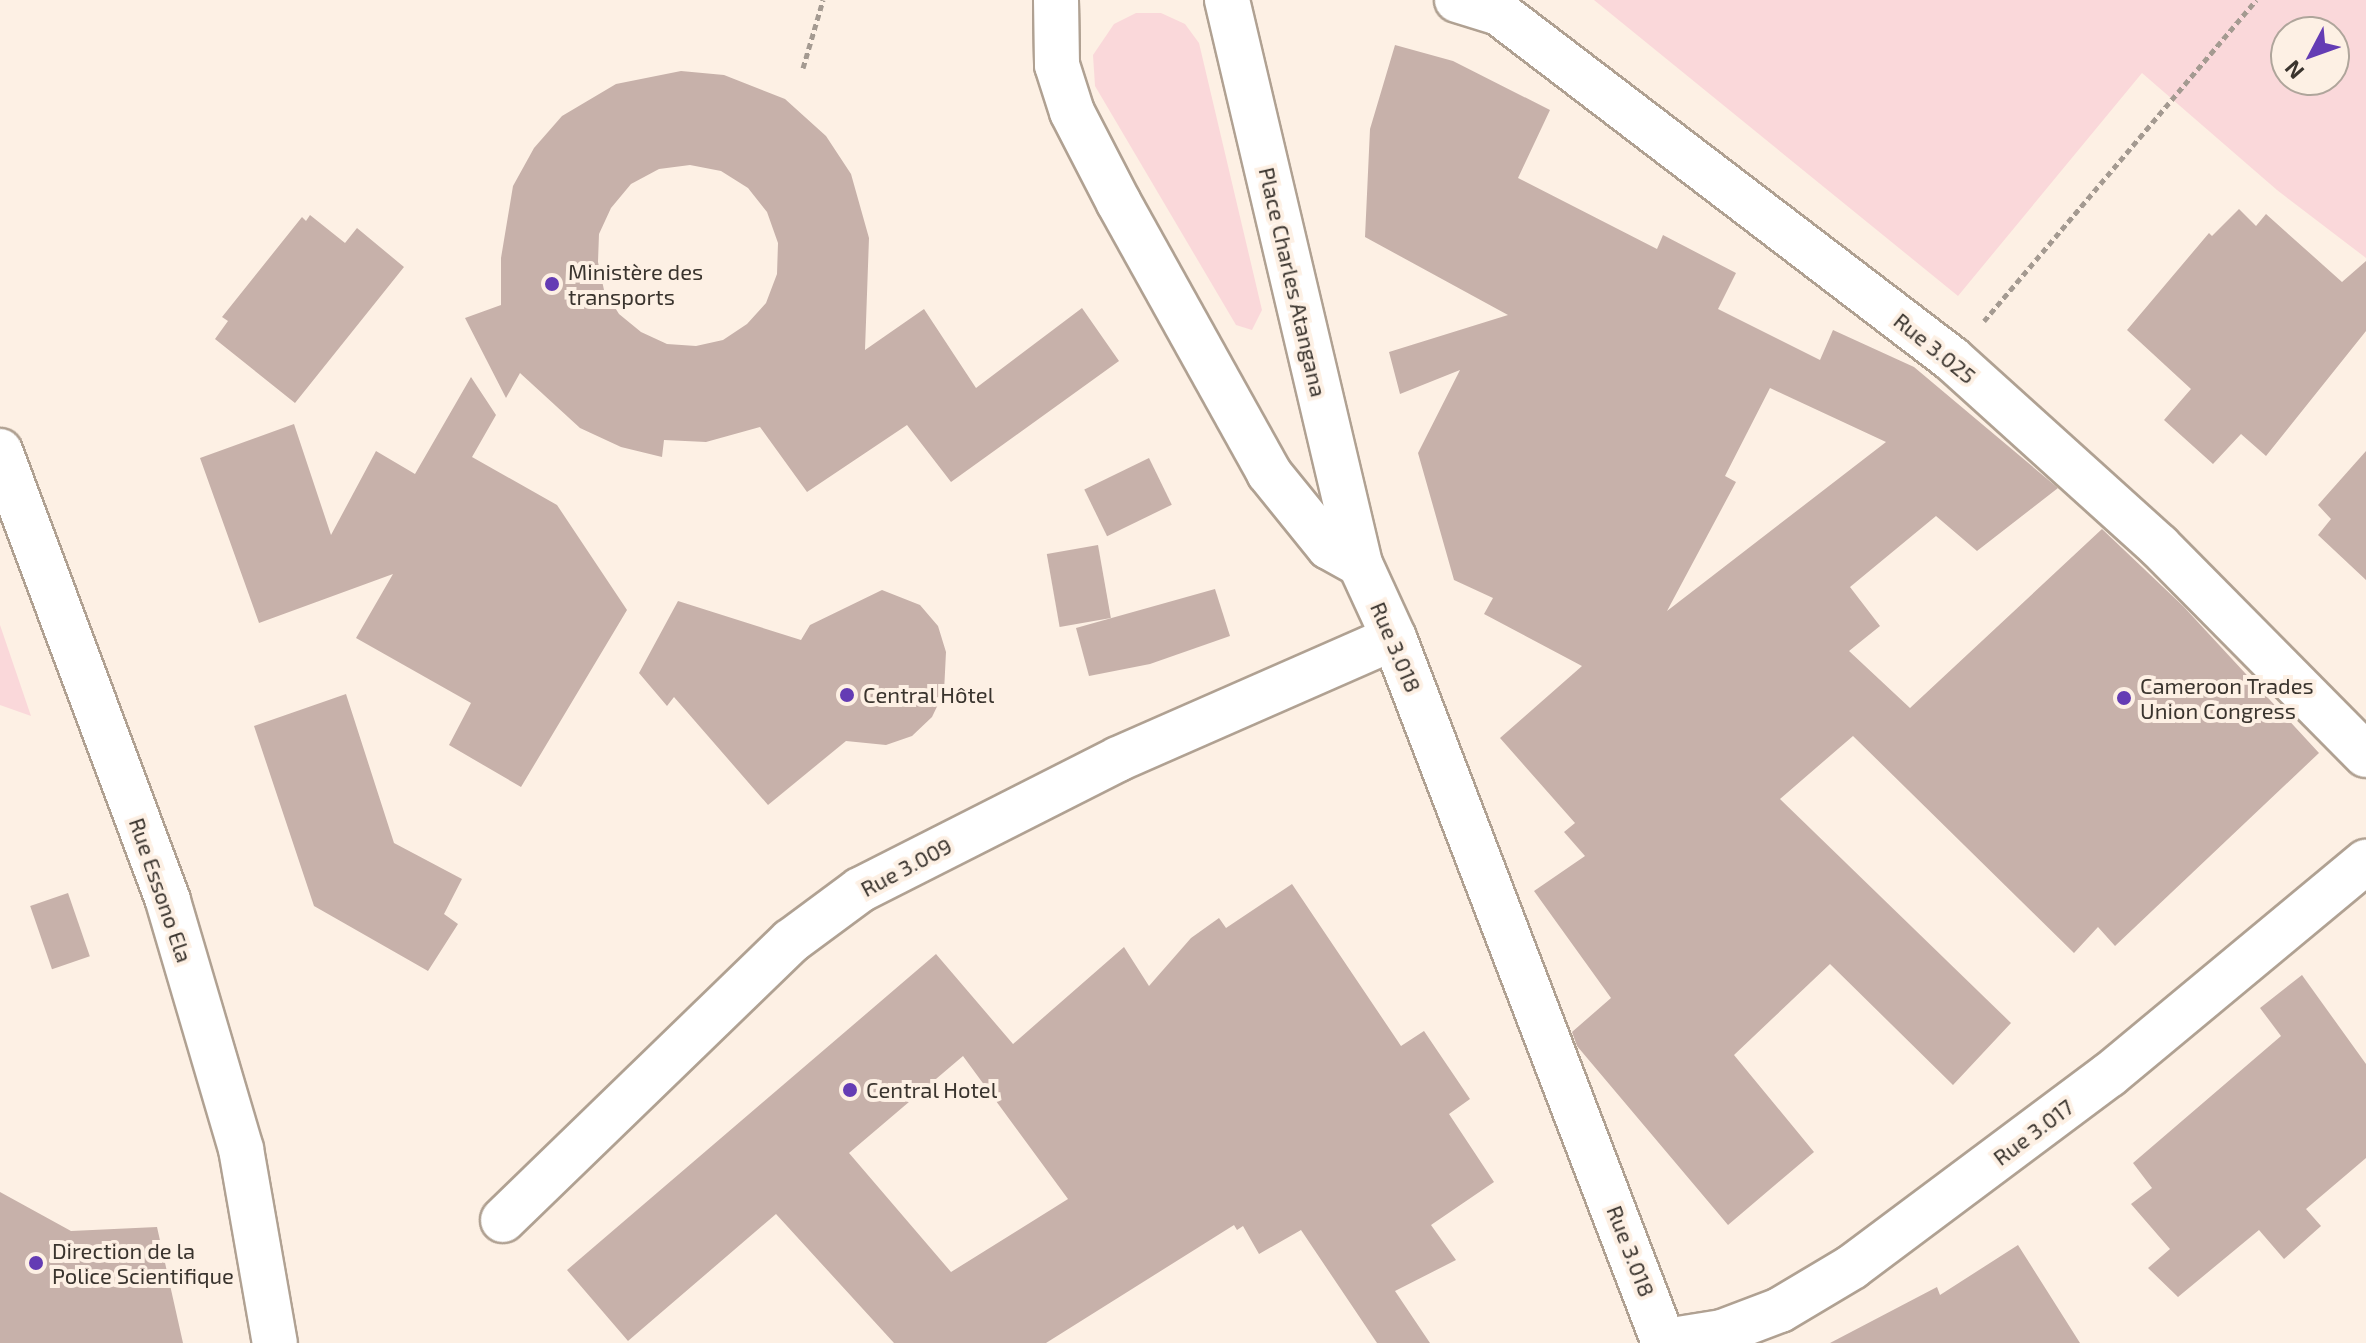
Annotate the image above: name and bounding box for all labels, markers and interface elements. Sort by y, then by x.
north arrow [2270,16,2350,96]
text: N [2278,56,2308,85]
street label: Place Charles Atangana [1254,164,1332,400]
place label: Ministère des transports [568,258,703,310]
marker: Ministère des transports [543,275,561,293]
street label: Rue 3.025 [1889,307,1981,389]
street label: Rue 3.018 [1365,598,1427,696]
place label: Cameroon Trades Union Congress [2140,672,2314,724]
place label: Central Hôtel [863,682,995,708]
marker: Central Hôtel [838,686,856,704]
marker: Cameroon Trades Union Congress [2115,689,2133,707]
street label: Rue Essono Ela [124,814,198,966]
street label: Rue 3.009 [856,832,956,902]
place label: Central Hotel [866,1077,998,1103]
marker: Central Hotel [841,1081,859,1099]
street label: Rue 3.017 [1988,1093,2078,1171]
street label: Rue 3.018 [1602,1202,1660,1300]
place label: Direction de la Police Scientifique [52,1237,234,1288]
marker: Direction de la Police Scientifique [27,1254,45,1272]

